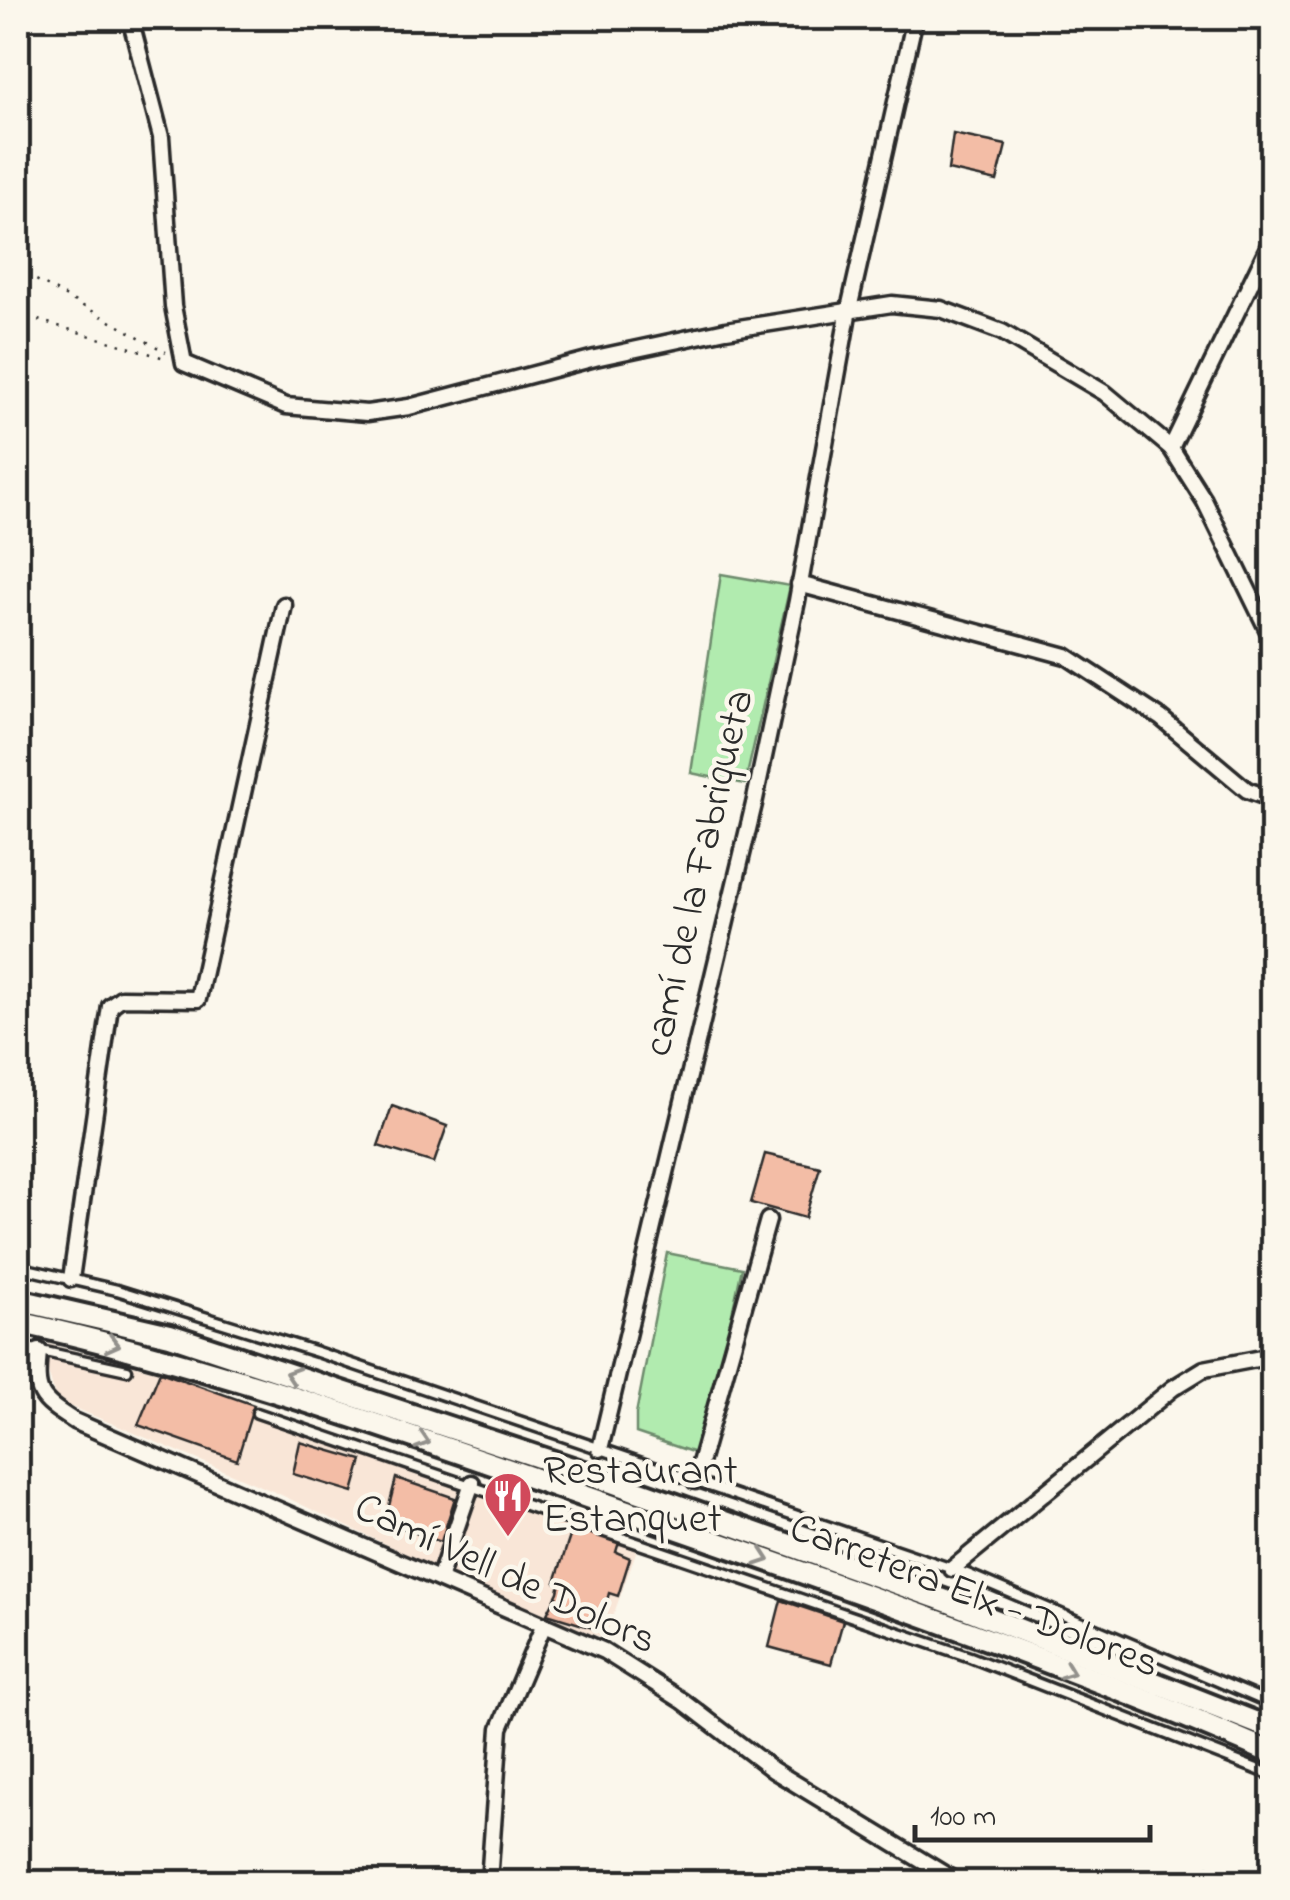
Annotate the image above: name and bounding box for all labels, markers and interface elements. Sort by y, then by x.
street label: camí de la Fabriqueta [628,684,772,1062]
one-way arrow [104,1332,121,1353]
one-way arrow [284,1366,301,1387]
one-way arrow [413,1429,430,1449]
place label: Restaurant Estanquet [543,1442,738,1551]
restaurant icon: Restaurant Estanquet [482,1470,534,1538]
street label: Camí Vell de Dolors [344,1478,666,1672]
street label: Carretera Elx - Dolores [780,1498,1168,1696]
one-way arrow [754,1547,771,1567]
one-way arrow [1058,1660,1075,1680]
scale bar [915,1780,1150,1842]
text: 100 m [930,1796,996,1840]

